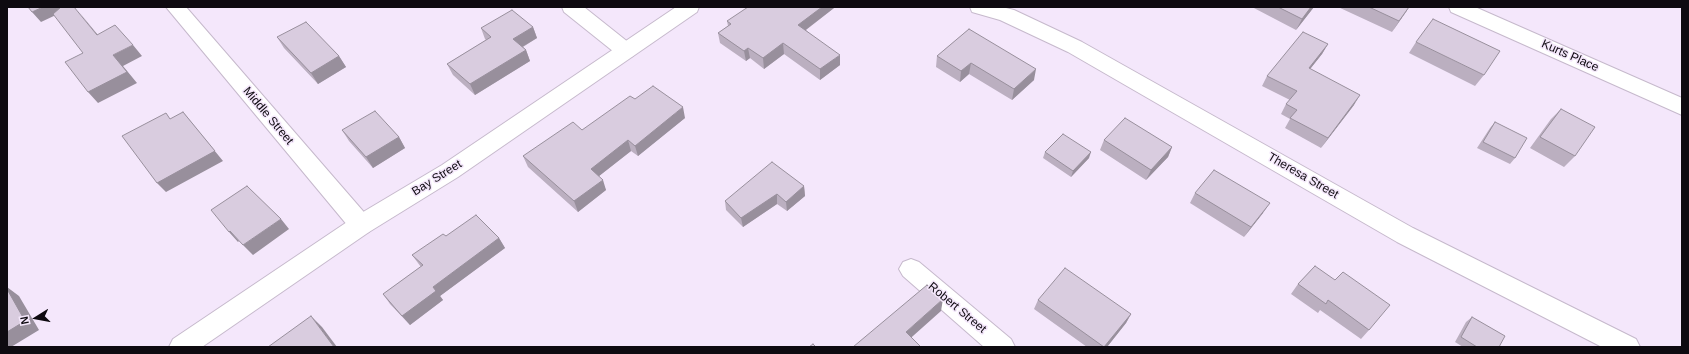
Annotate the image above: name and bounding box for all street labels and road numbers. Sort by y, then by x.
street label: Kurts Place [1539,37,1601,75]
street label: Middle Street [240,84,296,148]
street label: Theresa Street [1265,150,1341,202]
street label: Bay Street [409,157,465,199]
street label: Robert Street [925,280,989,336]

